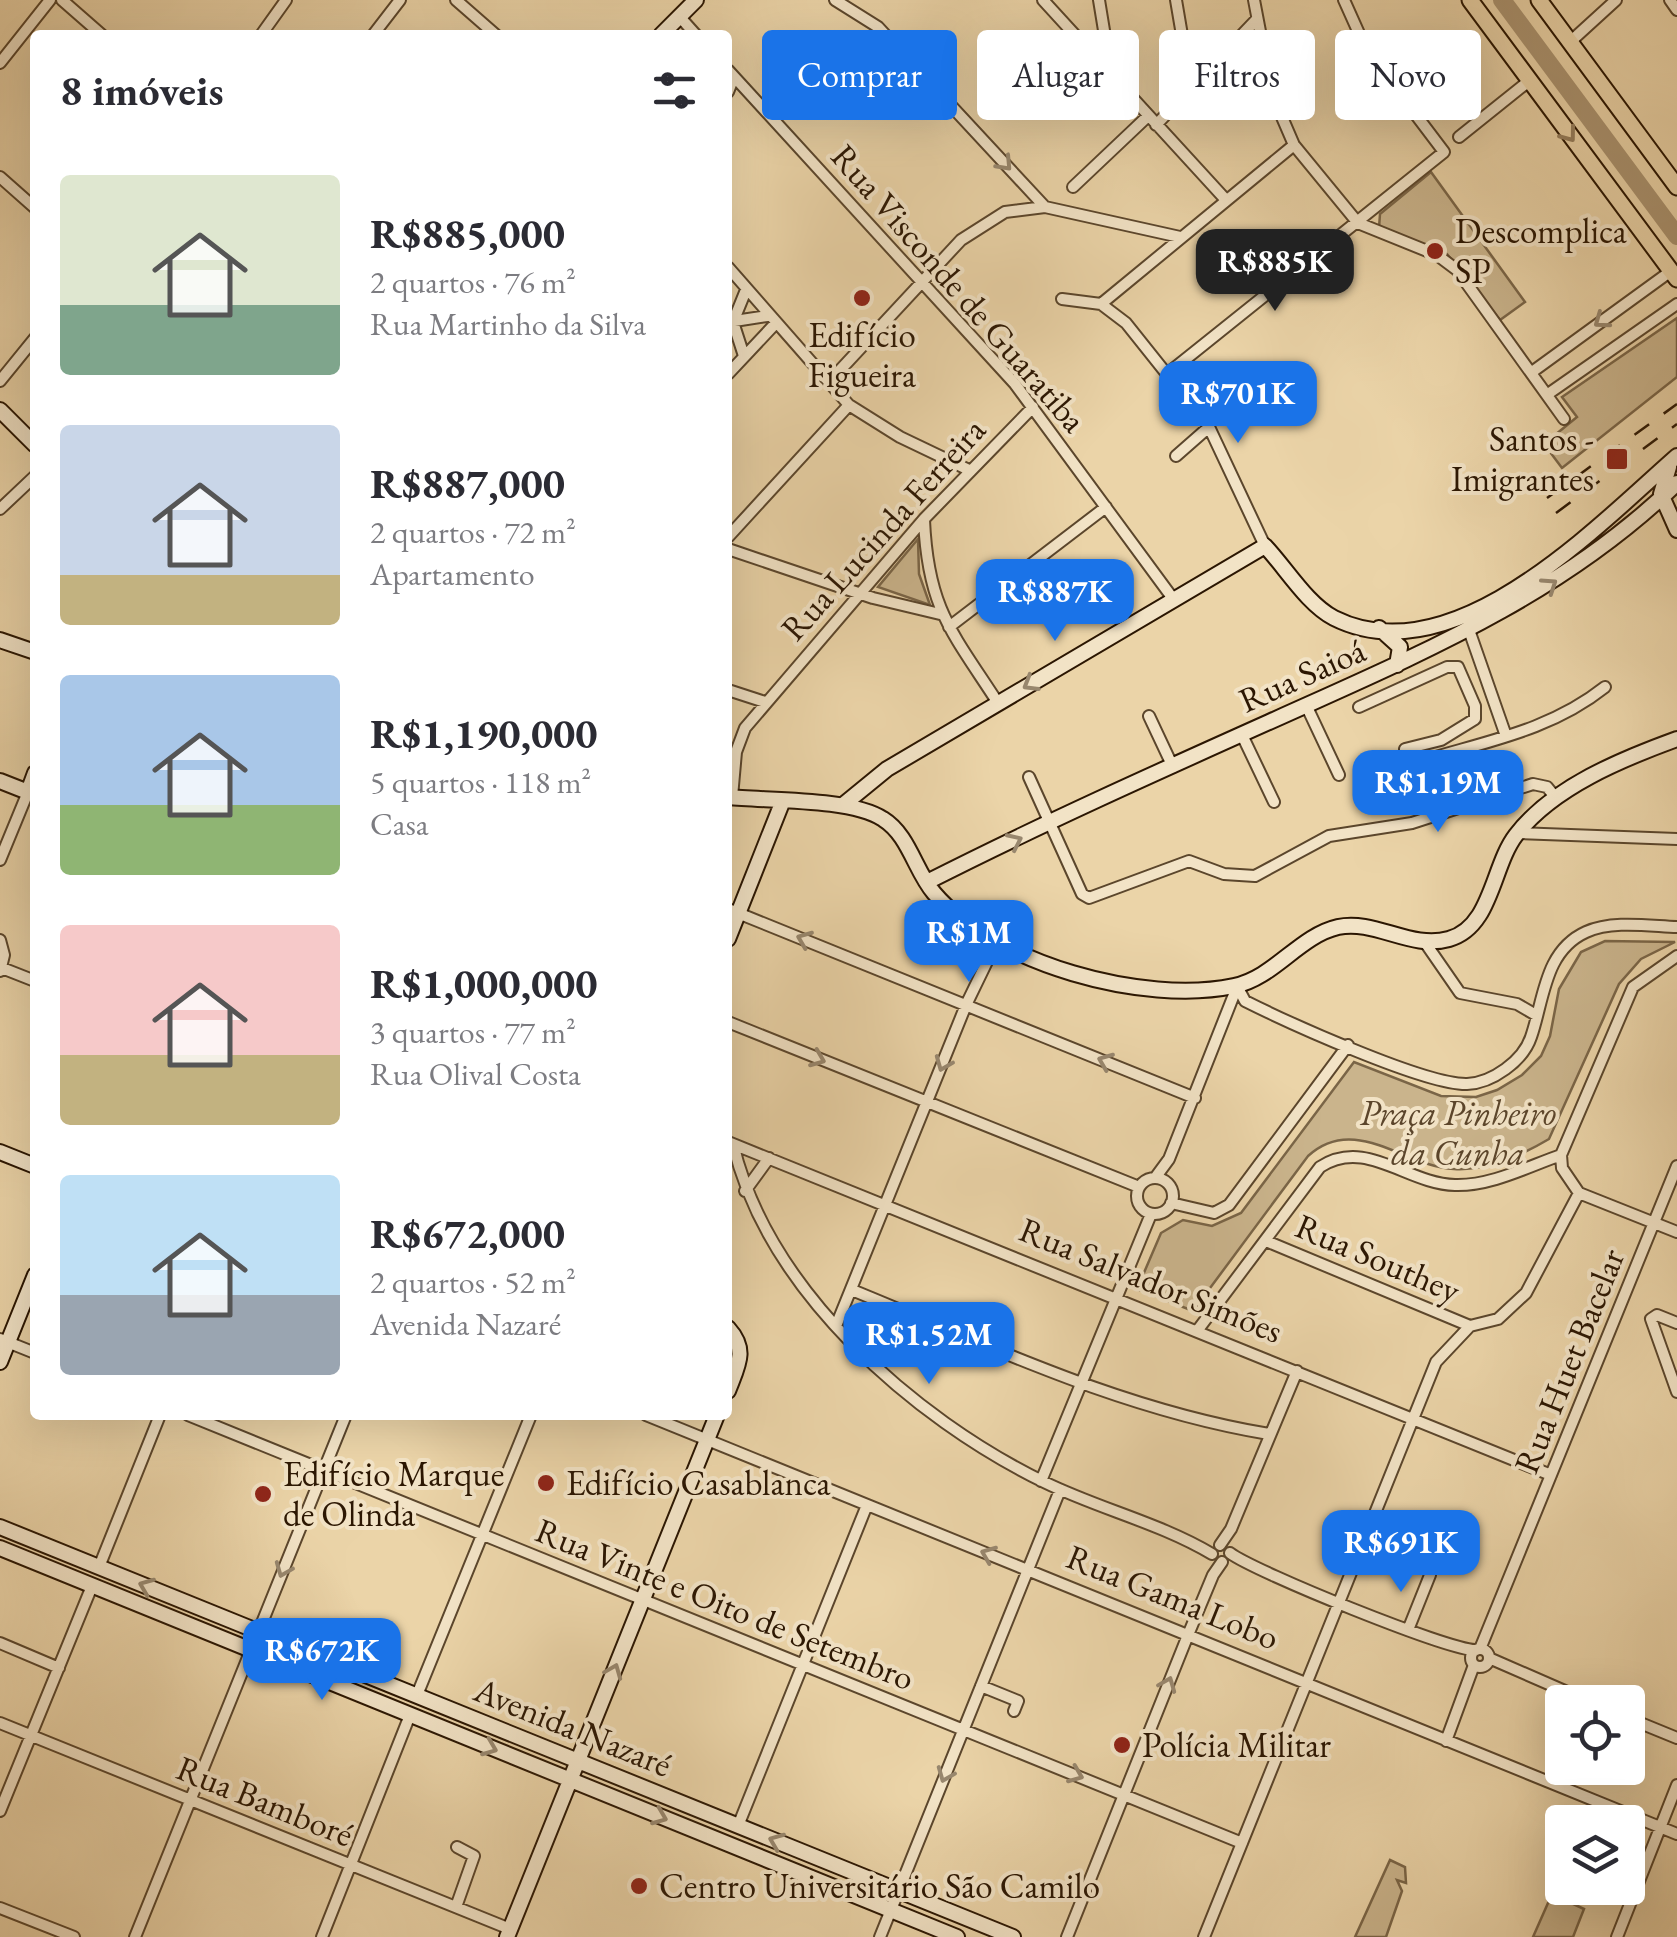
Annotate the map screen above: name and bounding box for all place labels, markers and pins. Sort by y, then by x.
place label: Descomplica SP [1455,208,1627,293]
pin: R$885K [1194,229,1356,314]
marker: Descomplica SP [1424,240,1446,262]
marker: Edifício Figueira [851,287,873,309]
place label: Edifício Figueira [808,312,916,397]
pin: R$701K [1157,361,1319,446]
place label: Santos - Imigrantes [1451,416,1594,501]
marker: Santos - Imigrantes [1604,446,1630,472]
pin: R$887K [974,559,1136,644]
pin: R$1.19M [1346,750,1530,835]
pin: R$1M [910,900,1028,985]
pin: R$1.52M [837,1302,1021,1387]
place label: Edifício Marque de Olinda [283,1451,504,1536]
place label: Edifício Casablanca [566,1460,831,1505]
marker: Edifício Casablanca [535,1472,557,1494]
marker: Edifício Marque de Olinda [252,1483,274,1505]
pin: R$691K [1320,1510,1482,1595]
pin: R$672K [241,1618,403,1703]
place label: Polícia Militar [1142,1722,1331,1767]
marker: Polícia Militar [1111,1734,1133,1756]
place label: Centro Universitário São Camilo [659,1863,1100,1908]
marker: Centro Universitário São Camilo [628,1875,650,1897]

